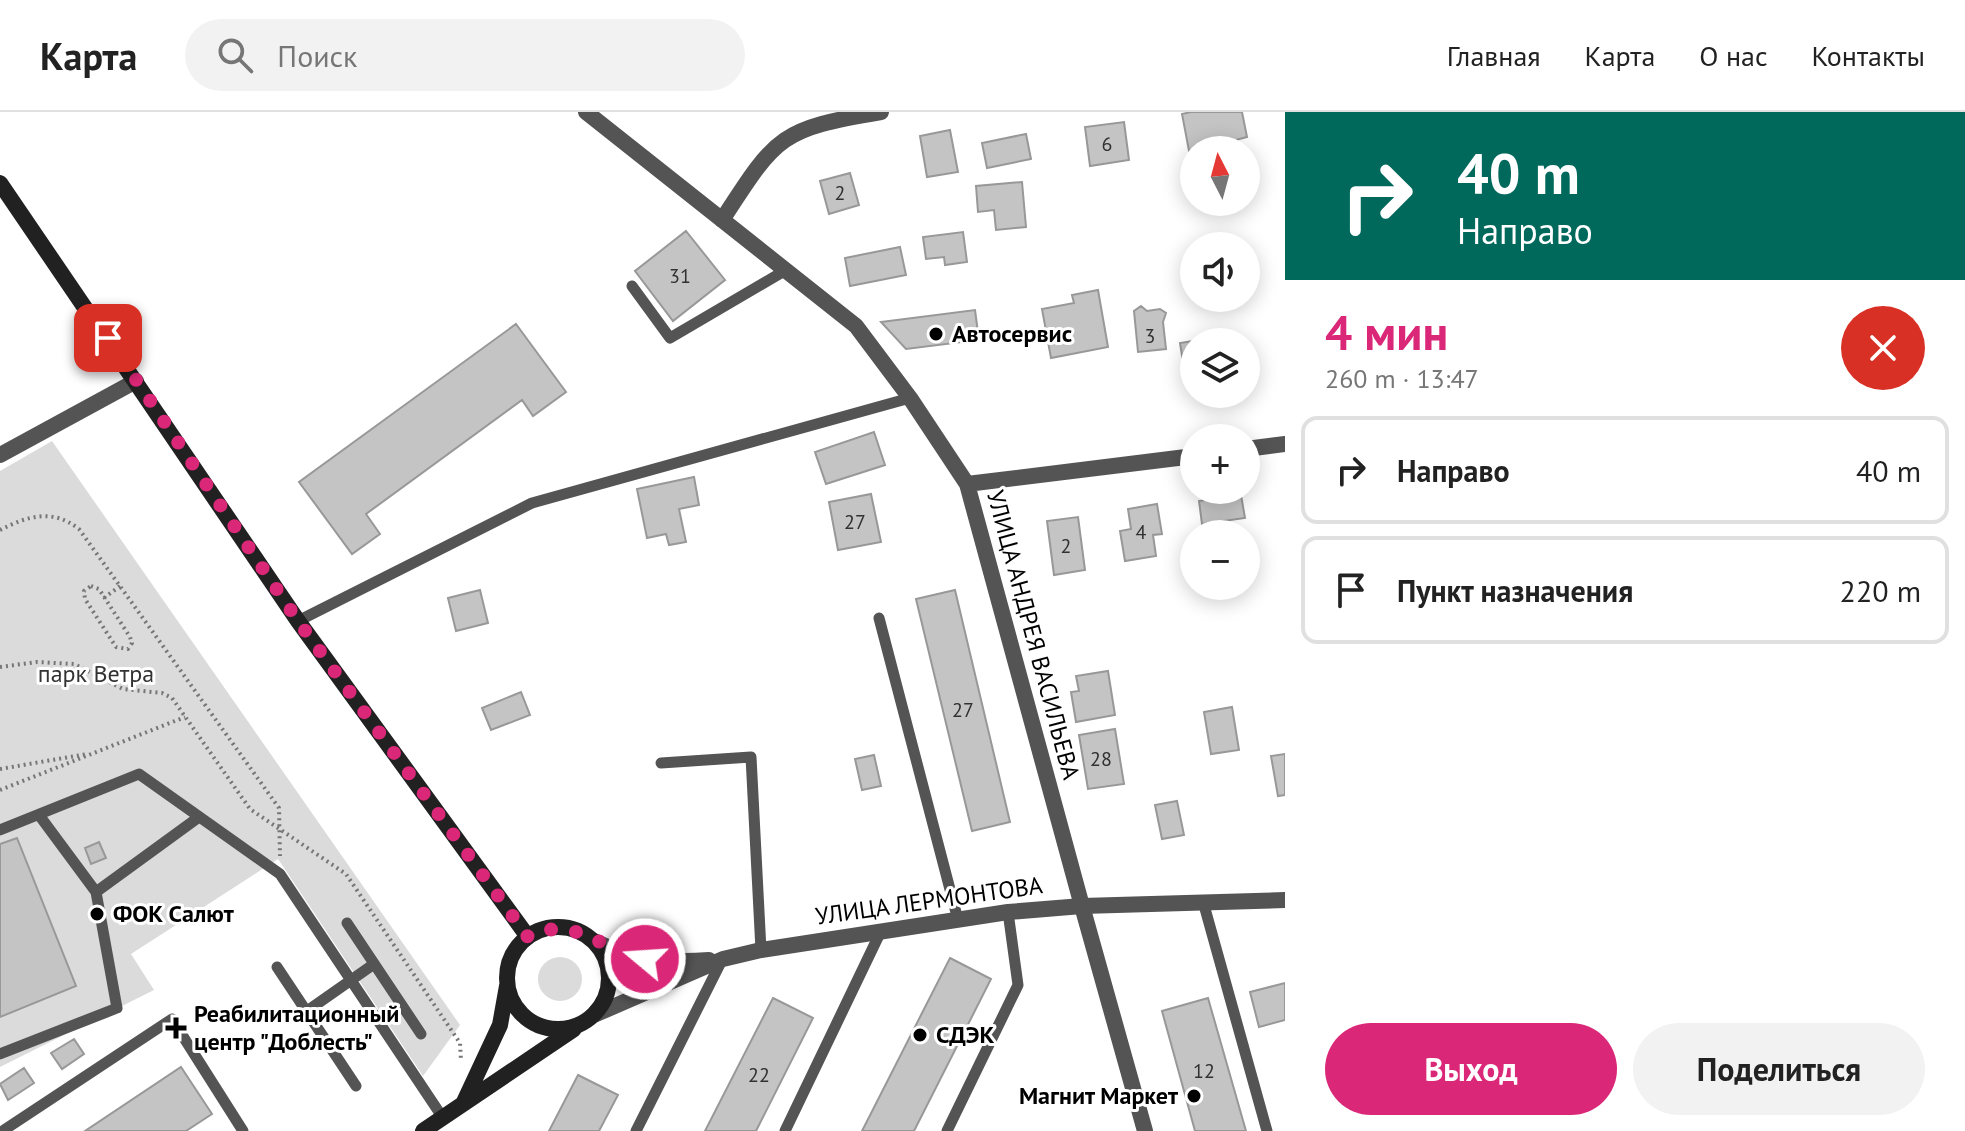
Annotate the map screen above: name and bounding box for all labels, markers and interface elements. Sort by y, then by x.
search box [185,19,745,91]
text: Карта [40,31,137,80]
icon: search [213,33,257,77]
text: Поиск [277,36,357,75]
text: Главная [1447,37,1541,74]
text: Карта [1585,37,1655,74]
text: О нас [1699,37,1768,74]
text: Контакты [1812,37,1925,74]
house number: 6 [1102,131,1112,157]
north arrow [1180,136,1260,216]
map controls [1180,136,1260,600]
text: 40 m [1457,137,1580,209]
icon: right [1325,144,1429,248]
house number: 2 [835,180,845,206]
text: Направо [1457,207,1593,254]
button: sound [1180,232,1260,312]
house number: 31 [669,263,691,289]
text: 4 мин [1325,301,1448,363]
pin [74,304,142,372]
button: close [1841,306,1925,390]
icon: arrive [86,316,130,360]
place label: Автосервис [952,318,1072,349]
house number: 3 [1145,323,1155,349]
marker: Автосервис [927,325,945,343]
button: layers [1180,328,1260,408]
text: 260 m · 13:47 [1325,362,1479,395]
button: + [1180,424,1260,504]
icon: right [1329,448,1373,492]
text: Направо [1397,451,1510,490]
text: 40 m [1856,451,1921,490]
street label: УЛИЦА АНДРЕЯ ВАСИЛЬЕВА [980,487,1087,783]
house number: 27 [844,509,866,535]
house number: 4 [1136,519,1147,545]
button: − [1180,520,1260,600]
house number: 2 [1061,533,1071,559]
icon: arrive [1329,568,1373,612]
text: Пункт назначения [1397,571,1633,610]
text: 220 m [1840,571,1921,610]
park label: парк Ветра [38,658,154,689]
house number: 27 [952,697,974,723]
house number: 28 [1090,746,1112,772]
street label: УЛИЦА ЛЕРМОНТОВА [813,869,1044,932]
place label: ФОК Салют [113,898,235,929]
marker: ФОК Салют [88,905,106,923]
position arrow [603,917,687,1001]
place label: Реабилитационный центр "Доблесть" [194,998,399,1057]
marker: Реабилитационный центр "Доблесть" [165,1017,187,1039]
place label: СДЭК [936,1019,995,1050]
button: Выход [1325,1023,1617,1115]
button: Поделиться [1633,1023,1925,1115]
marker: СДЭК [911,1026,929,1044]
house number: 12 [1193,1058,1215,1084]
house number: 22 [748,1062,770,1088]
place label: Магнит Маркет [1019,1080,1179,1111]
marker: Магнит Маркет [1185,1087,1203,1105]

